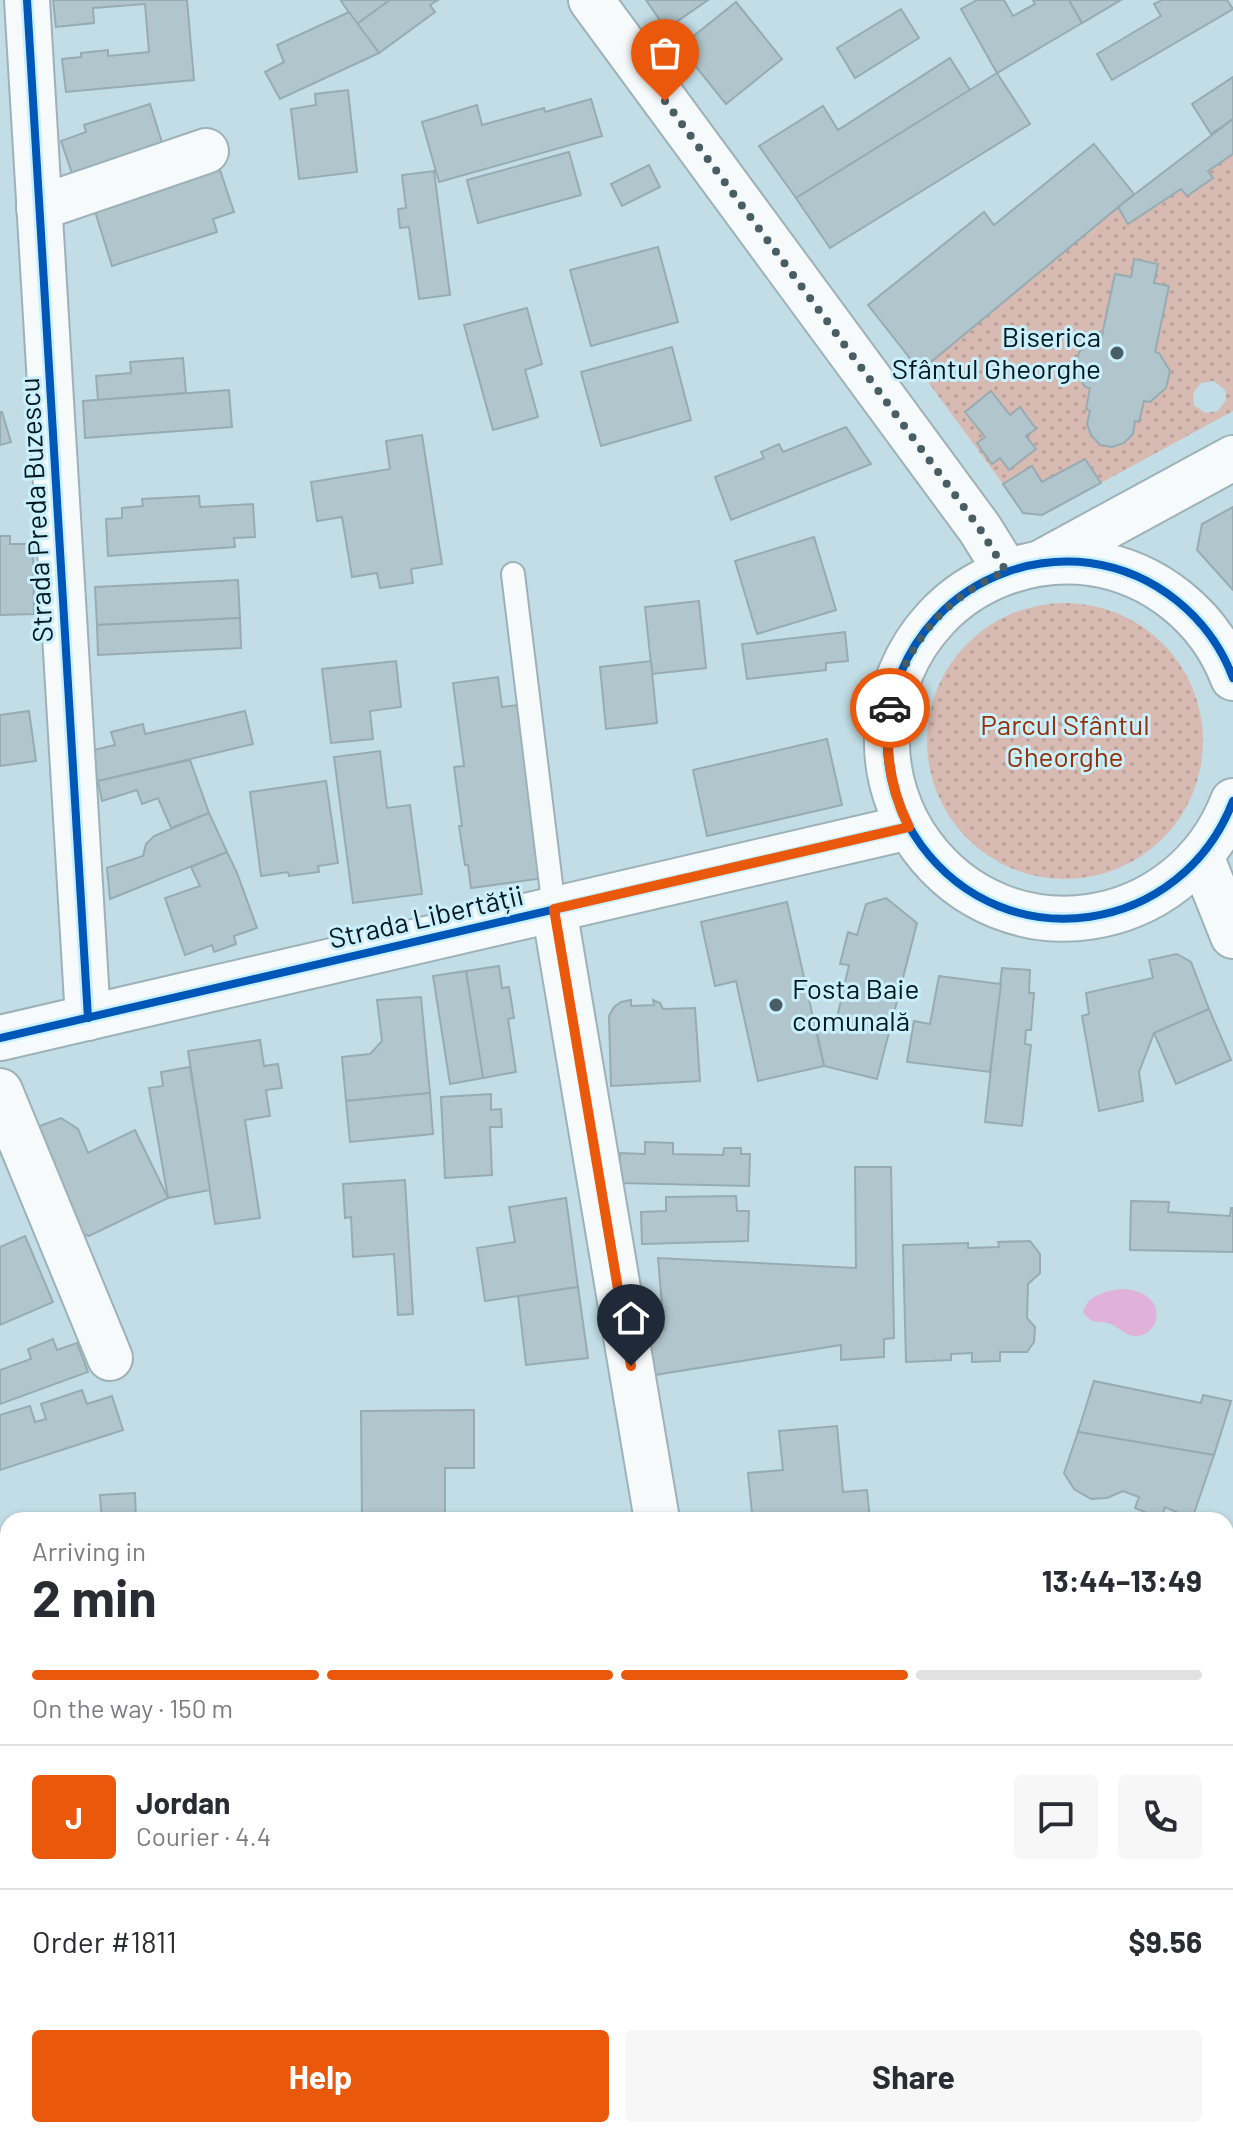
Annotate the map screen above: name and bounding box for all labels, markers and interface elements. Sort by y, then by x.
pin [631,19,699,101]
icon: bag [643,31,687,75]
place label: Biserica Sfântul Gheorghe [892,319,1101,385]
marker: Biserica Sfântul Gheorghe [1108,344,1126,362]
street label: Strada Preda Buzescu [11,377,59,643]
courier [850,668,930,748]
icon: car [868,686,912,730]
park label: Parcul Sfântul Gheorghe [980,707,1150,773]
street label: Strada Libertății [325,877,526,955]
place label: Fosta Baie comunală [792,971,919,1037]
marker: Fosta Baie comunală [767,996,785,1014]
pin [597,1284,665,1366]
icon: home [609,1296,653,1340]
text: Arriving in [32,1535,146,1566]
text: 13:44–13:49 [1042,1562,1202,1598]
text: 2 min [32,1565,157,1627]
text: On the way · 150 m [32,1692,233,1723]
button: chat [1014,1775,1098,1859]
button: phone [1118,1775,1202,1859]
text: Jordan [136,1784,231,1820]
text: J [65,1799,83,1835]
text: Courier · 4.4 [136,1820,271,1851]
text: Order #1811 [32,1923,177,1959]
text: $9.56 [1129,1923,1202,1959]
button: Help [32,2030,609,2122]
button: Share [625,2030,1202,2122]

